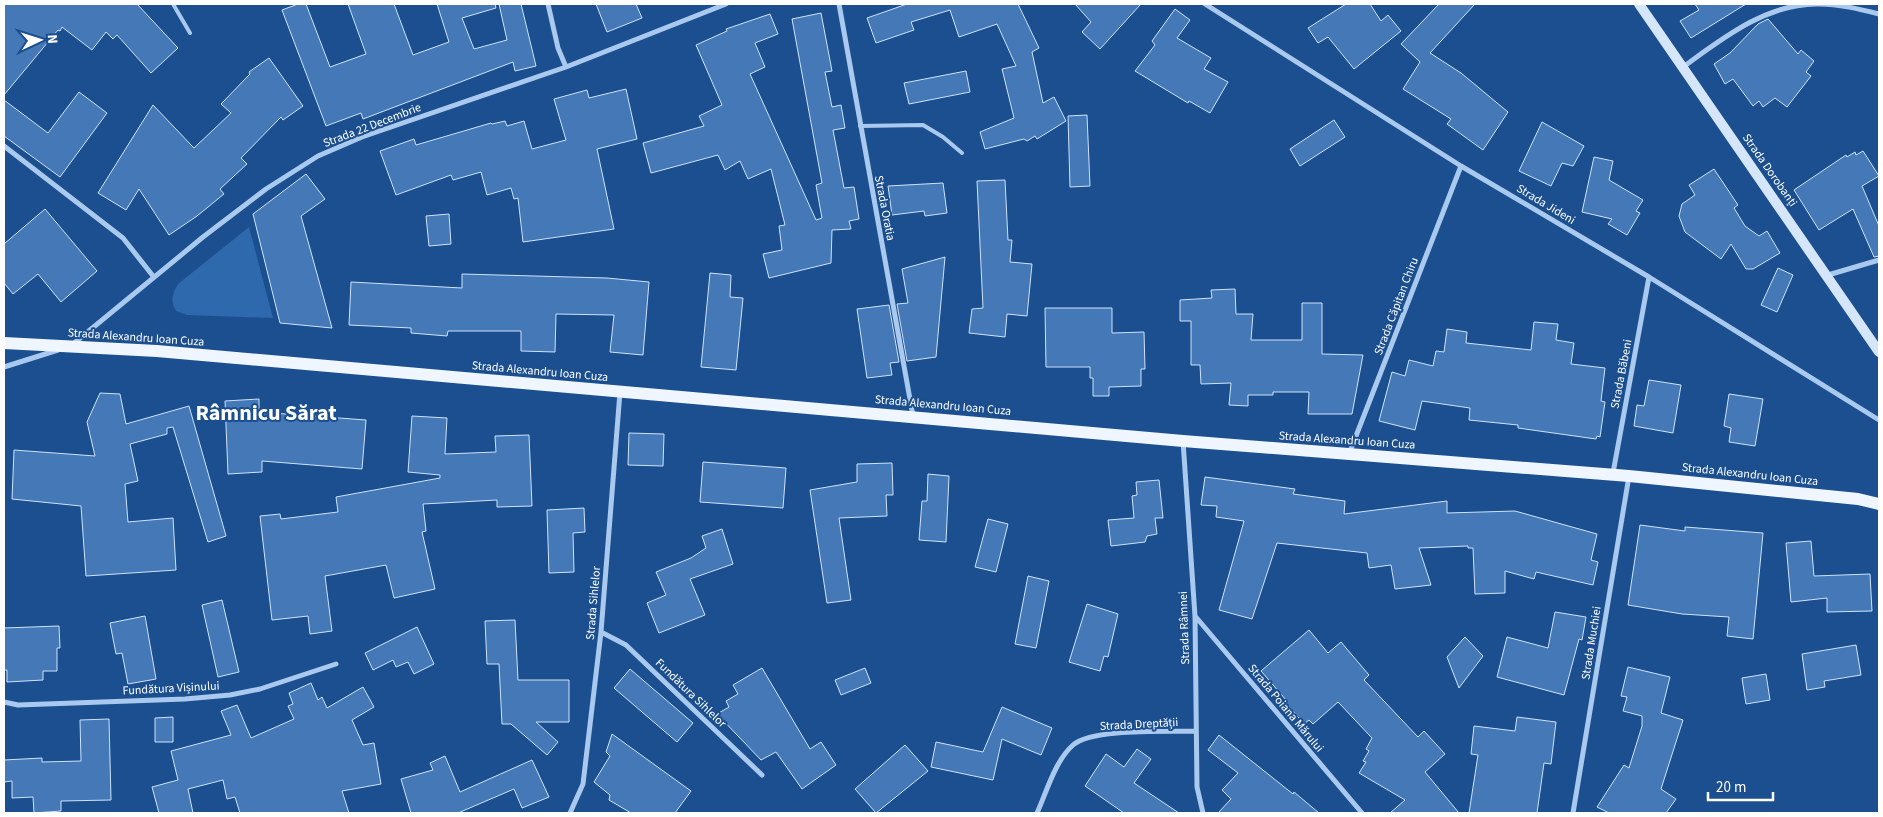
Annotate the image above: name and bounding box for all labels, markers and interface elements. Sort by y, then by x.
north arrow [15,15,65,65]
text: N [42,34,62,45]
street label: Strada 22 Decembrie [321,99,424,152]
street label: Strada Dorobanți [1738,130,1801,210]
street label: Strada Oratia [870,174,899,242]
street label: Strada Jideni [1513,180,1578,229]
street label: Strada Căpitan Chiru [1370,255,1423,358]
street label: Strada Alexandru Ioan Cuza [67,324,205,351]
street label: Strada Băbeni [1606,338,1637,410]
street label: Strada Alexandru Ioan Cuza [471,357,609,386]
street label: Strada Alexandru Ioan Cuza [874,391,1012,420]
district label: Râmnicu Sărat [195,397,337,429]
street label: Strada Alexandru Ioan Cuza [1278,427,1416,454]
street label: Strada Alexandru Ioan Cuza [1681,459,1819,490]
street label: Strada Sihlelor [582,565,605,641]
street label: Strada Râmnei [1175,591,1194,665]
street label: Strada Muchiei [1577,605,1606,681]
street label: Fundătura Sihlelor [651,655,731,732]
street label: Strada Poiana Mărului [1244,661,1328,756]
street label: Fundătura Vișinului [122,677,220,700]
street label: Strada Dreptății [1099,714,1179,735]
scale bar [1708,770,1773,802]
text: 20 m [1716,777,1746,798]

